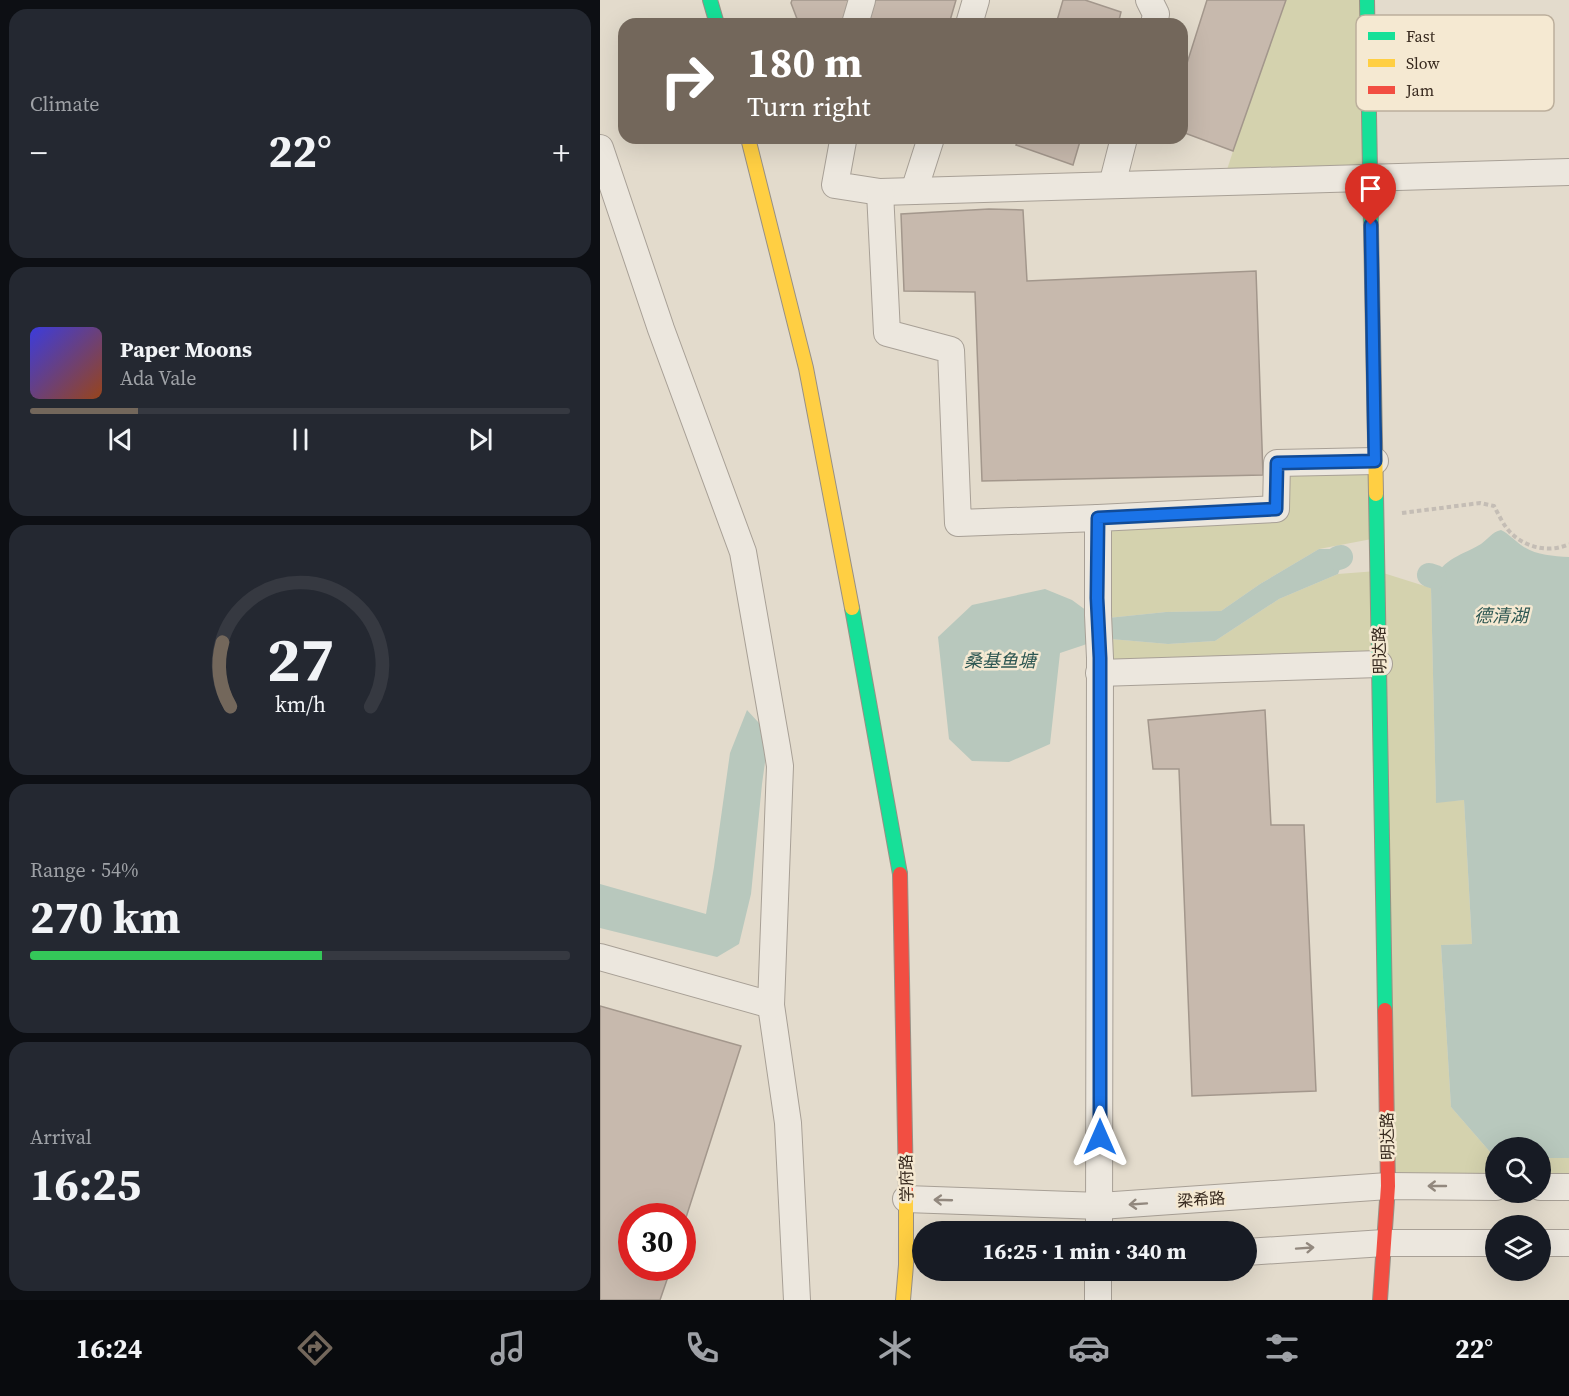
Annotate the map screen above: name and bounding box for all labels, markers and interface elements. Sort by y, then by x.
legend [1356,15,1554,111]
text: Fast [1406,25,1436,47]
text: 180 m [747,33,862,91]
icon: right [648,42,726,120]
text: Slow [1406,52,1441,74]
text: Jam [1405,79,1434,101]
text: Turn right [747,88,871,125]
text: Climate [30,90,99,118]
text: 22° [268,120,332,182]
text: − [30,130,48,175]
text: + [552,130,570,175]
pin [1345,163,1396,225]
icon: arrive [1354,172,1387,205]
text: Paper Moons [120,334,252,364]
text: Ada Vale [120,364,196,392]
icon: previous [104,423,137,456]
icon: pause [284,423,317,456]
icon: next [464,423,497,456]
water label: 德清湖 [1474,603,1531,628]
text: 27 [266,616,334,702]
street label: 明达路 [1368,626,1390,674]
water label: 桑基鱼塘 [964,648,1039,673]
text: km/h [274,690,326,719]
text: Range · 54% [30,856,139,884]
text: 270 km [30,886,181,948]
position arrow [1068,1105,1132,1169]
street label: 明达路 [1376,1112,1398,1160]
text: Arrival [30,1123,92,1151]
map controls [1485,1137,1551,1281]
button: search [1485,1137,1551,1203]
text: 16:25 [30,1153,141,1215]
street label: 学府路 [895,1154,917,1202]
one-way arrow [1428,1180,1448,1192]
street label: 梁希路 [1176,1186,1226,1212]
one-way arrow [933,1194,953,1206]
one-way arrow [1128,1198,1148,1209]
speed limit sign: 30 [618,1203,696,1281]
button: layers [1485,1215,1551,1281]
text: 16:25 · 1 min · 340 m [983,1236,1186,1266]
one-way arrow [1294,1243,1314,1254]
icon: directions [294,1327,336,1369]
icon: music [487,1327,529,1369]
icon: phone [681,1327,723,1369]
icon: climate [874,1327,916,1369]
icon: car [1068,1327,1110,1369]
icon: filters [1261,1327,1303,1369]
text: 16:24 [76,1330,142,1367]
text: 22° [1455,1330,1493,1367]

